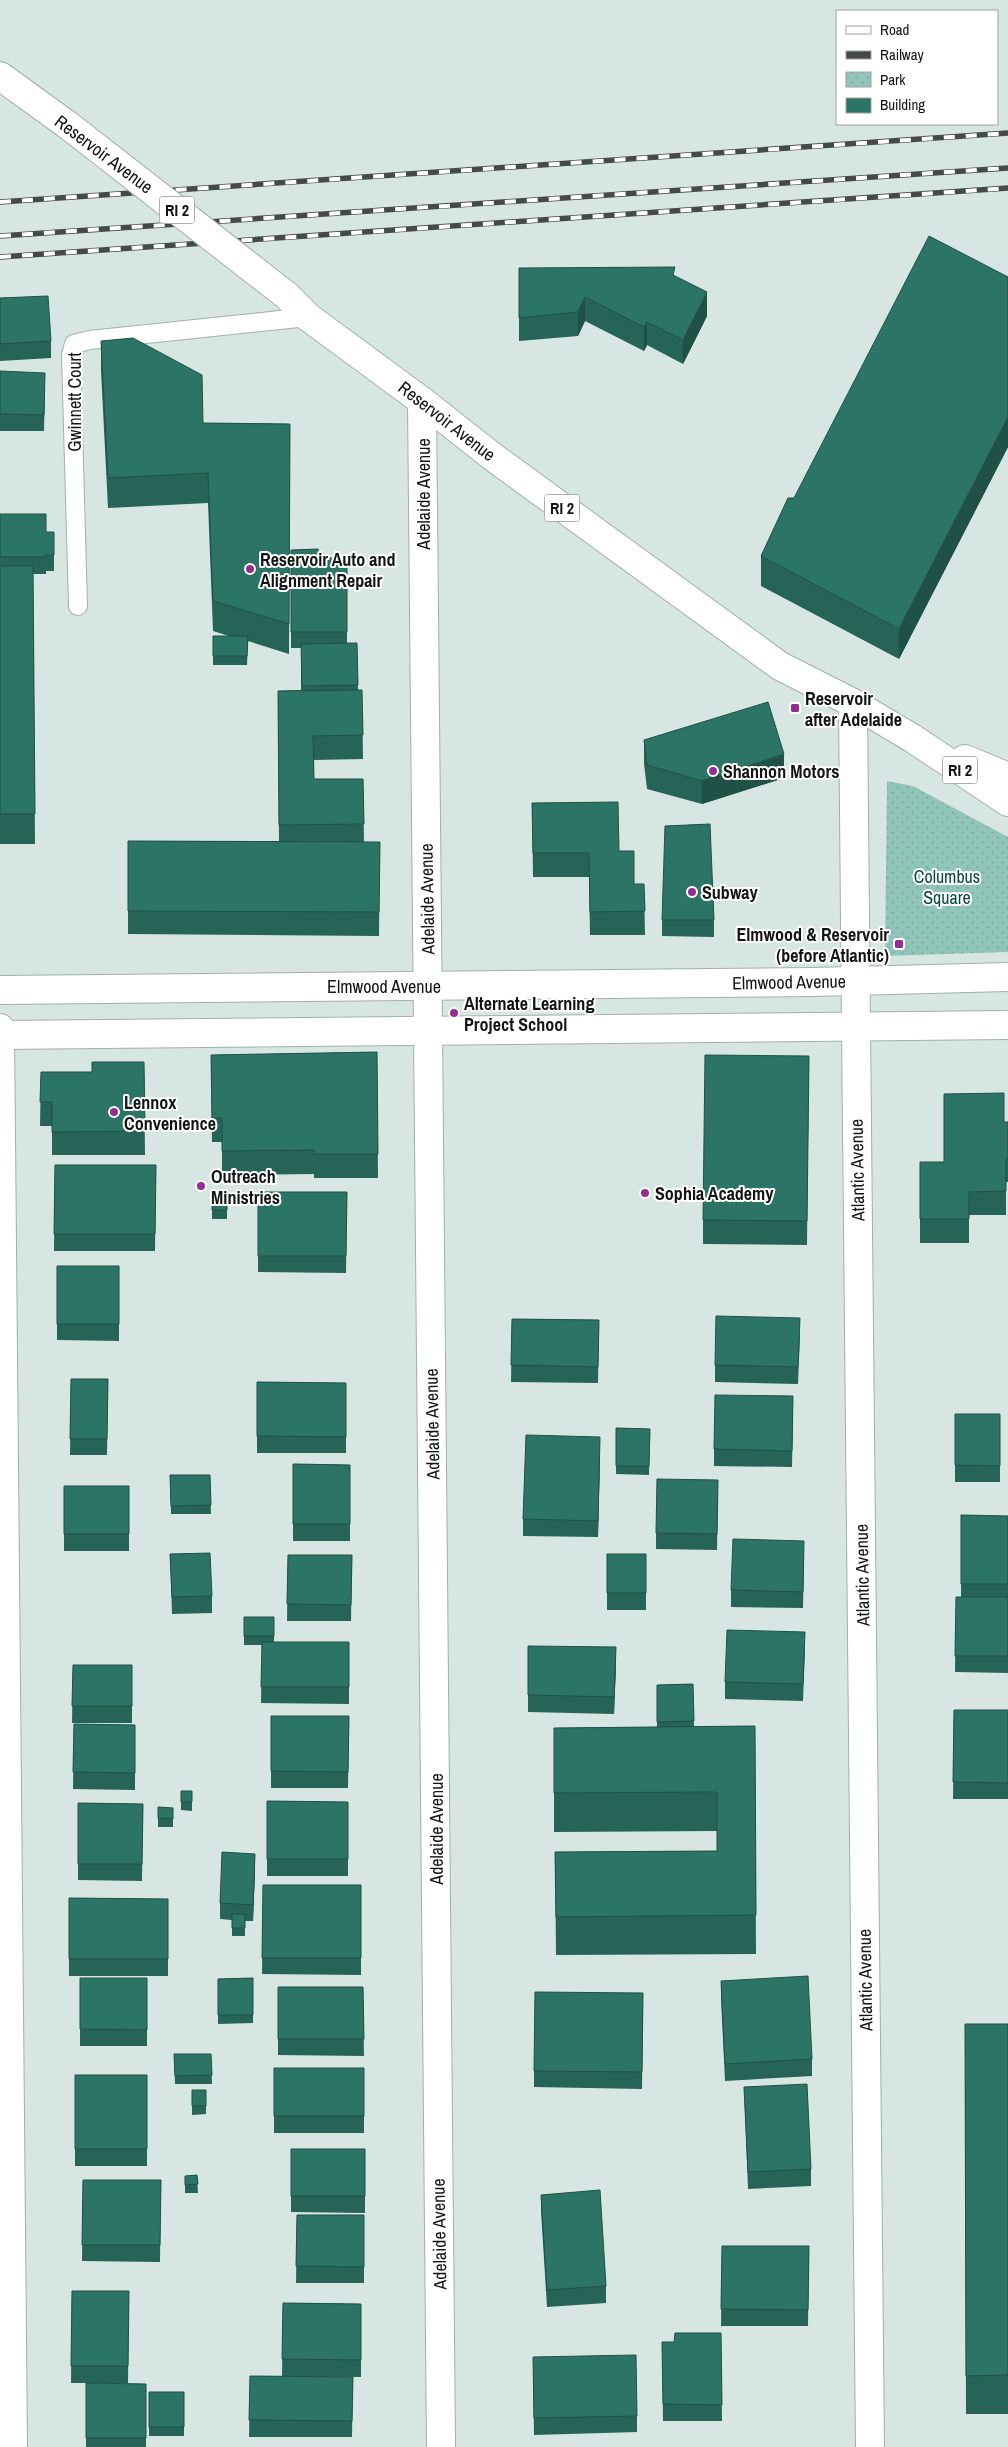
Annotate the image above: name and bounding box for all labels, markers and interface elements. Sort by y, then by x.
legend [836,10,998,125]
text: Road [880,19,909,40]
text: Railway [880,44,925,65]
text: Park [880,69,906,90]
text: Building [880,94,925,115]
street label: Reservoir Avenue [50,109,158,199]
road number: RI 2 [160,196,194,224]
street label: Gwinnett Court [62,352,87,452]
street label: Reservoir Avenue [393,375,501,467]
street label: Adelaide Avenue [411,438,436,551]
road number: RI 2 [544,494,580,522]
place label: Reservoir Auto and Alignment Repair [260,547,396,593]
marker: Reservoir Auto and Alignment Repair [244,563,256,575]
place label: Reservoir after Adelaide [805,686,902,732]
marker: Reservoir after Adelaide [789,702,801,714]
road number: RI 2 [942,756,978,784]
place label: Shannon Motors [723,759,839,784]
marker: Shannon Motors [707,765,719,777]
street label: Adelaide Avenue [414,843,440,956]
park label: Columbus Square [914,864,980,910]
place label: Subway [702,880,759,905]
marker: Subway [686,886,698,898]
place label: Elmwood & Reservoir (before Atlantic) [736,922,889,968]
marker: Elmwood & Reservoir (before Atlantic) [893,938,905,950]
street label: Elmwood Avenue [732,969,846,995]
street label: Elmwood Avenue [327,974,441,999]
place label: Alternate Learning Project School [464,991,594,1037]
marker: Alternate Learning Project School [448,1007,460,1019]
place label: Lennox Convenience [124,1090,216,1136]
marker: Lennox Convenience [108,1106,120,1118]
street label: Atlantic Avenue [844,1119,870,1222]
place label: Outreach Ministries [211,1164,280,1210]
marker: Outreach Ministries [195,1180,207,1192]
place label: Sophia Academy [655,1181,774,1206]
marker: Sophia Academy [639,1187,651,1199]
street label: Adelaide Avenue [419,1368,445,1481]
street label: Atlantic Avenue [849,1524,875,1627]
street label: Adelaide Avenue [424,1773,449,1886]
street label: Atlantic Avenue [852,1929,878,2032]
street label: Adelaide Avenue [426,2178,452,2291]

